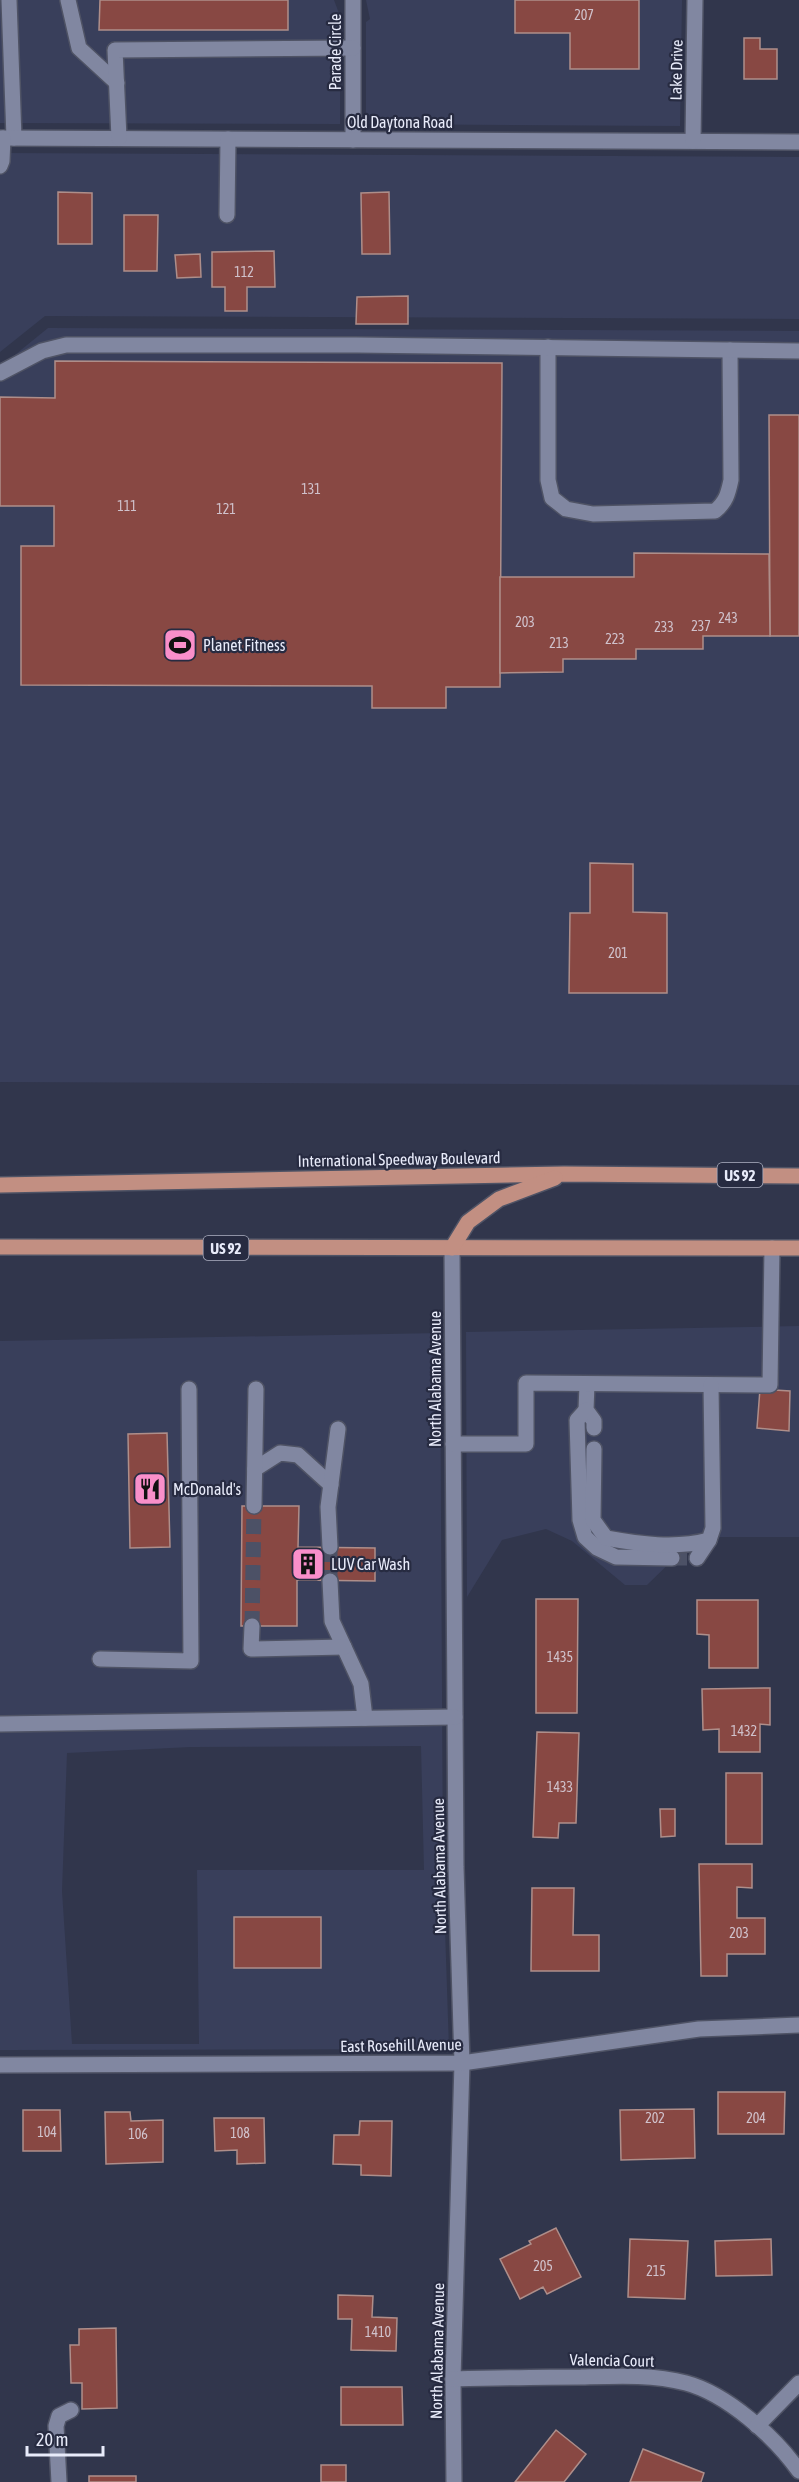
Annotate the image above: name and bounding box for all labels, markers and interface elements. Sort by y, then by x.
house number: 207 [574,7,594,23]
street label: Parade Circle [326,14,344,90]
street label: Lake Drive [666,39,686,101]
street label: Old Daytona Road [347,113,453,132]
house number: 112 [234,264,254,280]
house number: 131 [301,481,321,497]
house number: 111 [117,498,137,514]
house number: 121 [216,501,236,517]
house number: 243 [718,610,738,626]
house number: 203 [515,614,535,630]
house number: 237 [691,618,711,634]
house number: 233 [654,619,674,635]
sports icon: Planet Fitness [162,627,198,663]
house number: 223 [605,631,625,647]
house number: 213 [549,635,569,651]
place label: Planet Fitness [203,636,286,654]
house number: 201 [608,945,628,961]
street label: International Speedway Boulevard [297,1148,501,1171]
road number: US 92 [718,1163,762,1187]
road number: US 92 [204,1236,248,1260]
street label: North Alabama Avenue [426,1311,444,1447]
restaurant icon: McDonald's [132,1471,168,1507]
place label: McDonald's [173,1480,242,1498]
building icon: LUV Car Wash [290,1546,326,1582]
place label: LUV Car Wash [331,1555,410,1573]
house number: 1435 [547,1649,573,1665]
house number: 1432 [731,1723,757,1739]
house number: 1433 [547,1779,573,1795]
street label: North Alabama Avenue [429,1798,449,1934]
house number: 203 [729,1925,749,1941]
street label: East Rosehill Avenue [340,2035,462,2055]
house number: 202 [645,2110,665,2126]
house number: 204 [746,2110,766,2126]
house number: 104 [37,2124,57,2140]
house number: 108 [230,2125,250,2141]
house number: 106 [128,2126,148,2142]
house number: 205 [533,2258,553,2274]
house number: 215 [646,2263,666,2279]
street label: North Alabama Avenue [427,2283,447,2419]
house number: 1410 [365,2324,392,2340]
street label: Valencia Court [569,2350,655,2370]
scale bar [27,2419,104,2457]
text: 20 m [36,2429,68,2450]

